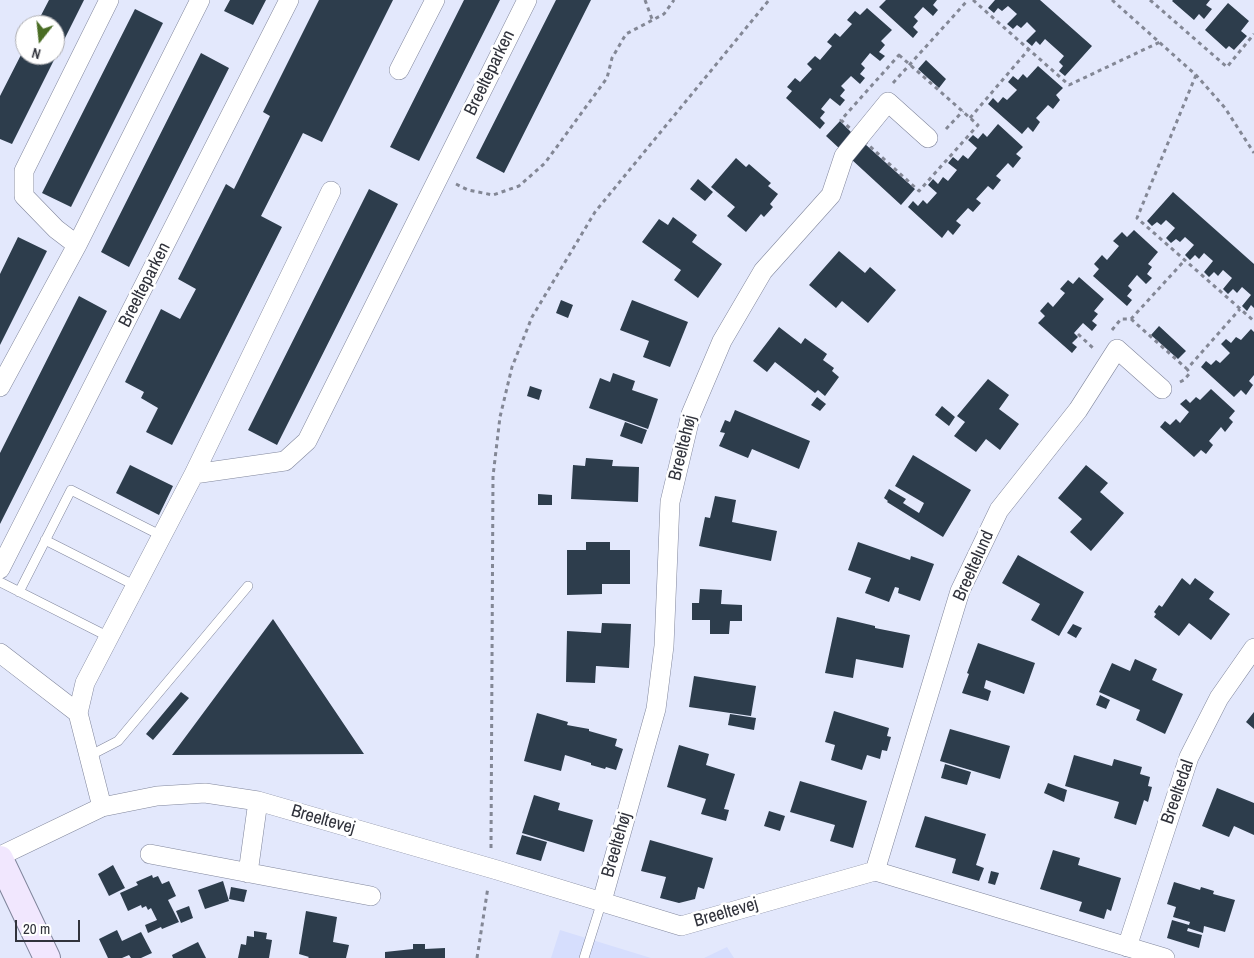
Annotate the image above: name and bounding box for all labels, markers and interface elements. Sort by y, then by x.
north arrow [15,15,65,65]
street label: Breelteparken [460,27,520,119]
text: N [30,44,43,63]
street label: Breelteparken [115,239,175,331]
street label: Breeltehøj [664,413,702,483]
street label: Breeltelund [949,528,999,604]
street label: Breeltedal [1157,757,1199,827]
street label: Breeltevej [288,801,358,839]
street label: Breeltehøj [597,810,637,880]
street label: Breeltevej [691,894,761,932]
scale bar [18,910,82,942]
text: 20 m [23,918,50,939]

